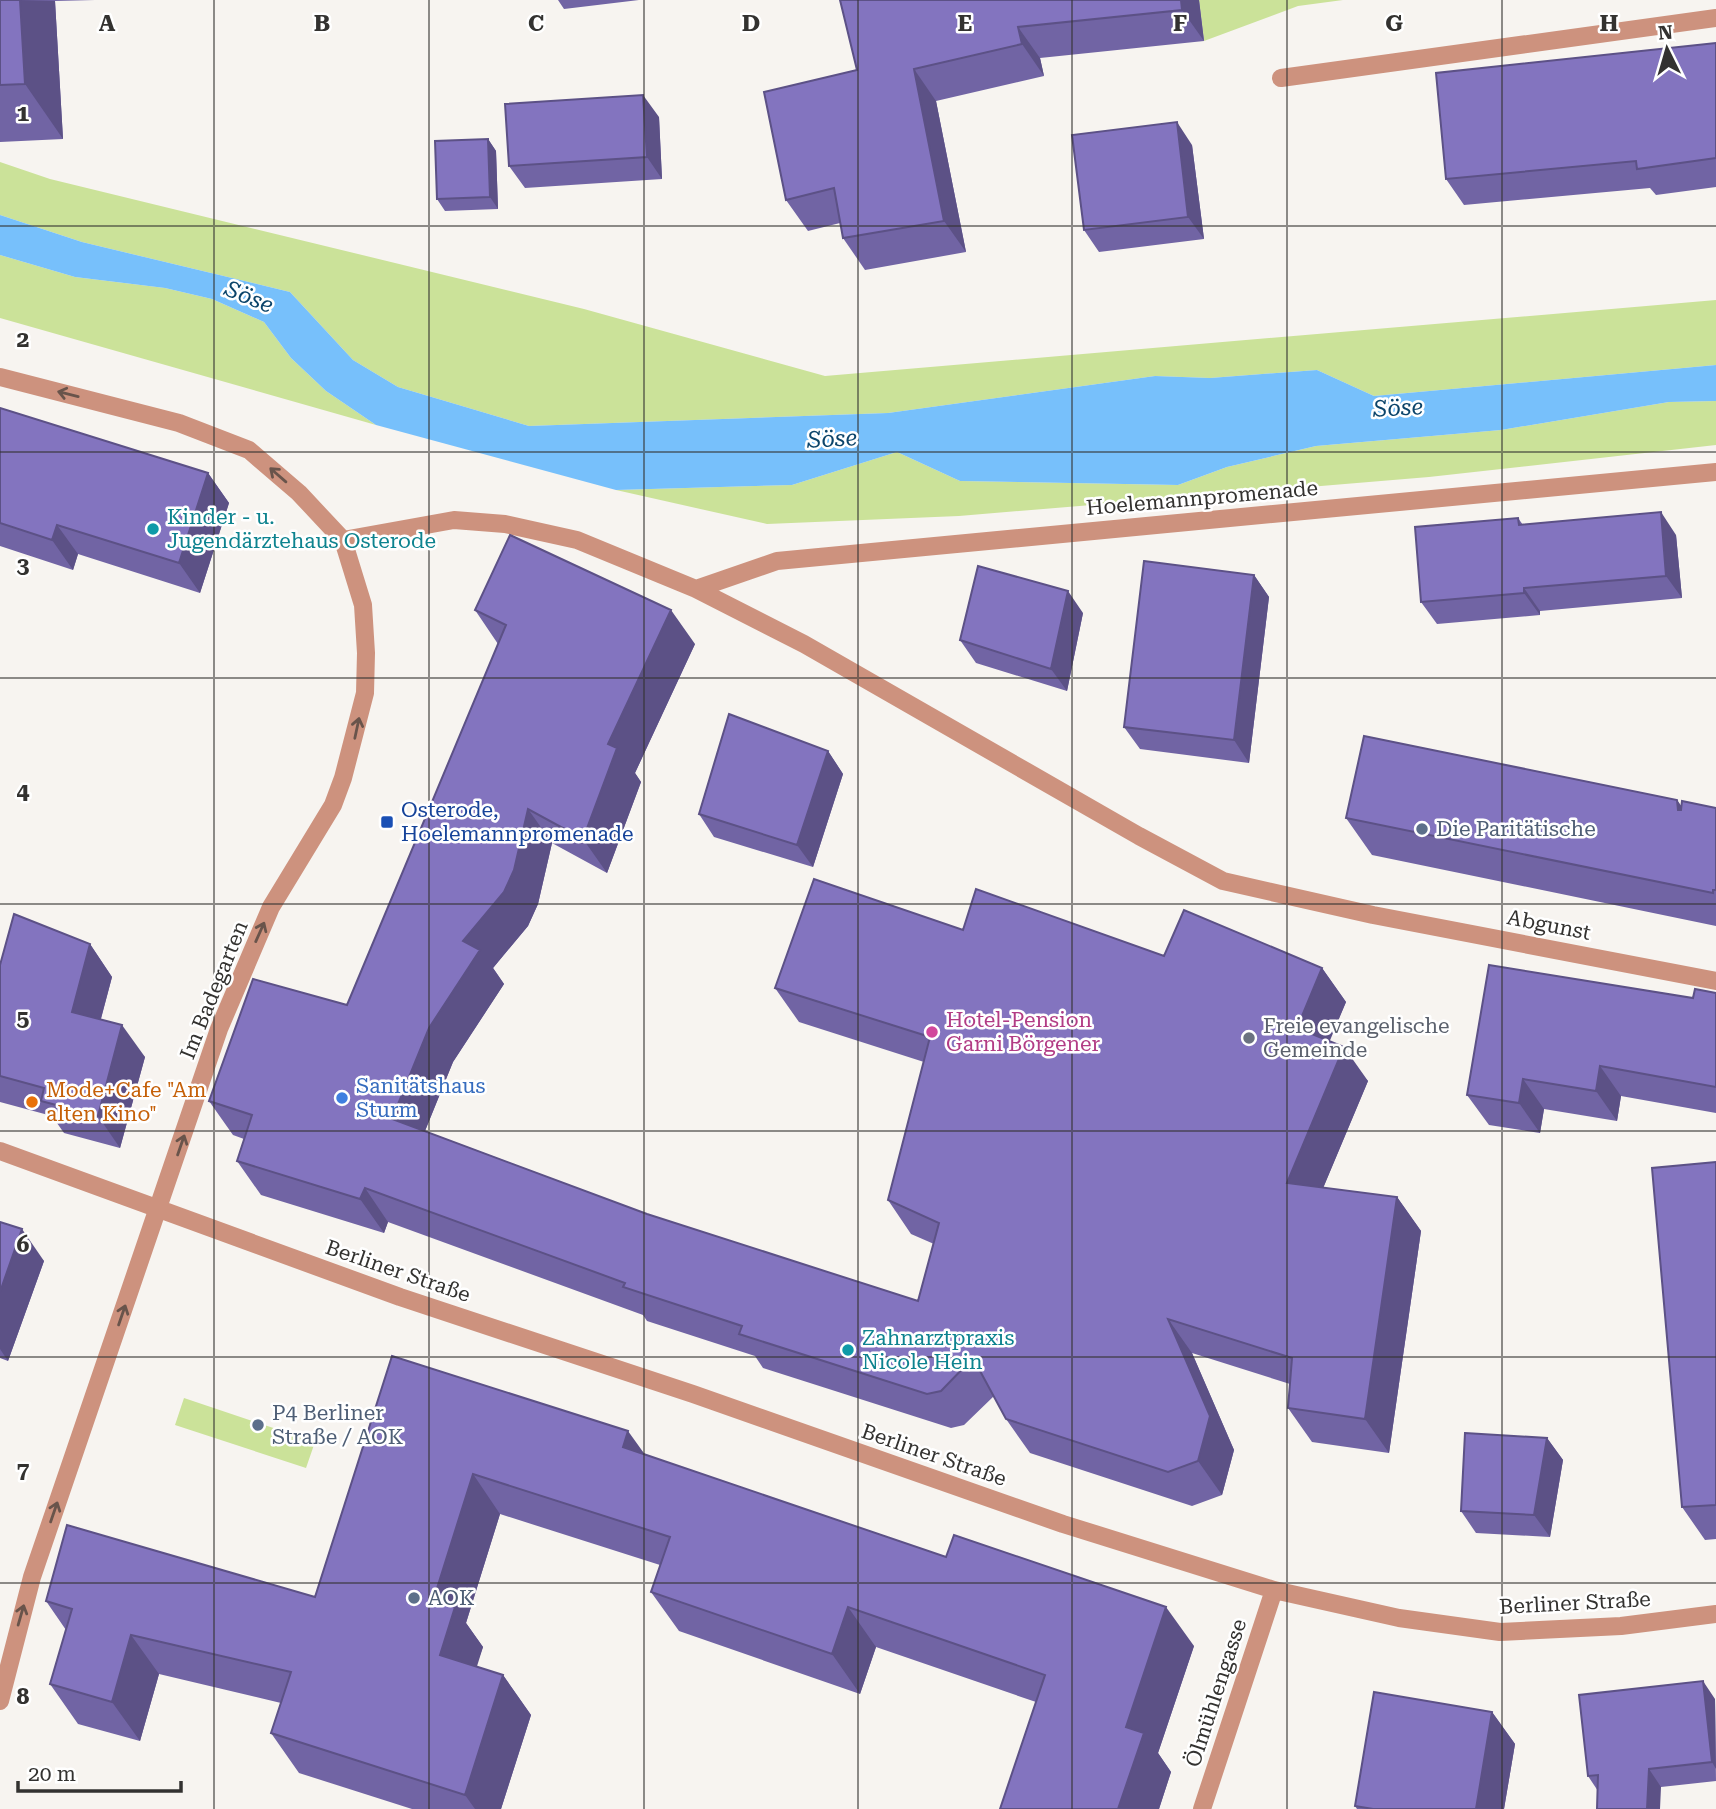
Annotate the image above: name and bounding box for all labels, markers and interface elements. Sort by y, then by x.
text: A [99,10,116,37]
text: B [314,10,330,37]
text: C [528,10,544,37]
text: D [742,10,760,37]
text: E [958,10,972,37]
text: F [1173,10,1187,37]
text: G [1385,10,1403,37]
text: H [1600,10,1619,37]
north arrow [1632,14,1702,84]
text: N [1657,20,1674,45]
text: 1 [17,100,30,127]
water label: Söse [220,275,277,319]
text: 2 [17,326,29,353]
one-way arrow [57,387,80,400]
water label: Söse [1371,393,1424,423]
water label: Söse [805,424,858,454]
one-way arrow [269,467,287,483]
street label: Hoelemannpromenade [1085,476,1319,520]
place label: Kinder - u. Jugendärztehaus Osterode [167,505,436,553]
marker: Kinder - u. Jugendärztehaus Osterode [145,521,161,537]
text: 3 [17,552,30,579]
one-way arrow [351,717,365,740]
text: 4 [17,778,30,805]
place label: Osterode, Hoelemannpromenade [401,798,634,846]
marker: Osterode, Hoelemannpromenade [379,814,395,830]
place label: Die Paritätische [1436,817,1596,841]
marker: Die Paritätische [1414,821,1430,837]
street label: Abgunst [1505,905,1593,945]
street label: Im Badegarten [175,917,253,1063]
one-way arrow [254,922,267,943]
text: 5 [17,1005,30,1032]
place label: Hotel-Pension Garni Börgener [946,1008,1101,1056]
place label: Freie evangelische Gemeinde [1263,1014,1450,1062]
marker: Hotel-Pension Garni Börgener [924,1024,940,1040]
marker: Freie evangelische Gemeinde [1241,1030,1257,1046]
place label: Sanitätshaus Sturm [356,1074,485,1122]
place label: Mode+Cafe "Am alten Kino" [46,1078,206,1126]
marker: Sanitätshaus Sturm [334,1090,350,1106]
marker: Mode+Cafe "Am alten Kino" [24,1094,40,1110]
one-way arrow [175,1134,188,1156]
text: 6 [17,1231,30,1258]
street label: Berliner Straße [322,1235,474,1307]
one-way arrow [117,1305,129,1327]
place label: Zahnarztpraxis Nicole Hein [862,1326,1014,1374]
marker: Zahnarztpraxis Nicole Hein [840,1342,856,1358]
place label: P4 Berliner Straße / AOK [272,1401,403,1449]
marker: P4 Berliner Straße / AOK [250,1417,266,1433]
street label: Berliner Straße [858,1419,1010,1491]
text: 7 [17,1457,30,1484]
one-way arrow [49,1502,61,1524]
place label: AOK [428,1586,474,1610]
street label: Berliner Straße [1499,1587,1651,1619]
marker: AOK [406,1590,422,1606]
one-way arrow [15,1604,28,1627]
street label: Ölmühlengasse [1180,1616,1251,1770]
text: 8 [17,1683,30,1710]
scale bar [18,1750,180,1794]
text: 20 m [28,1762,76,1786]

